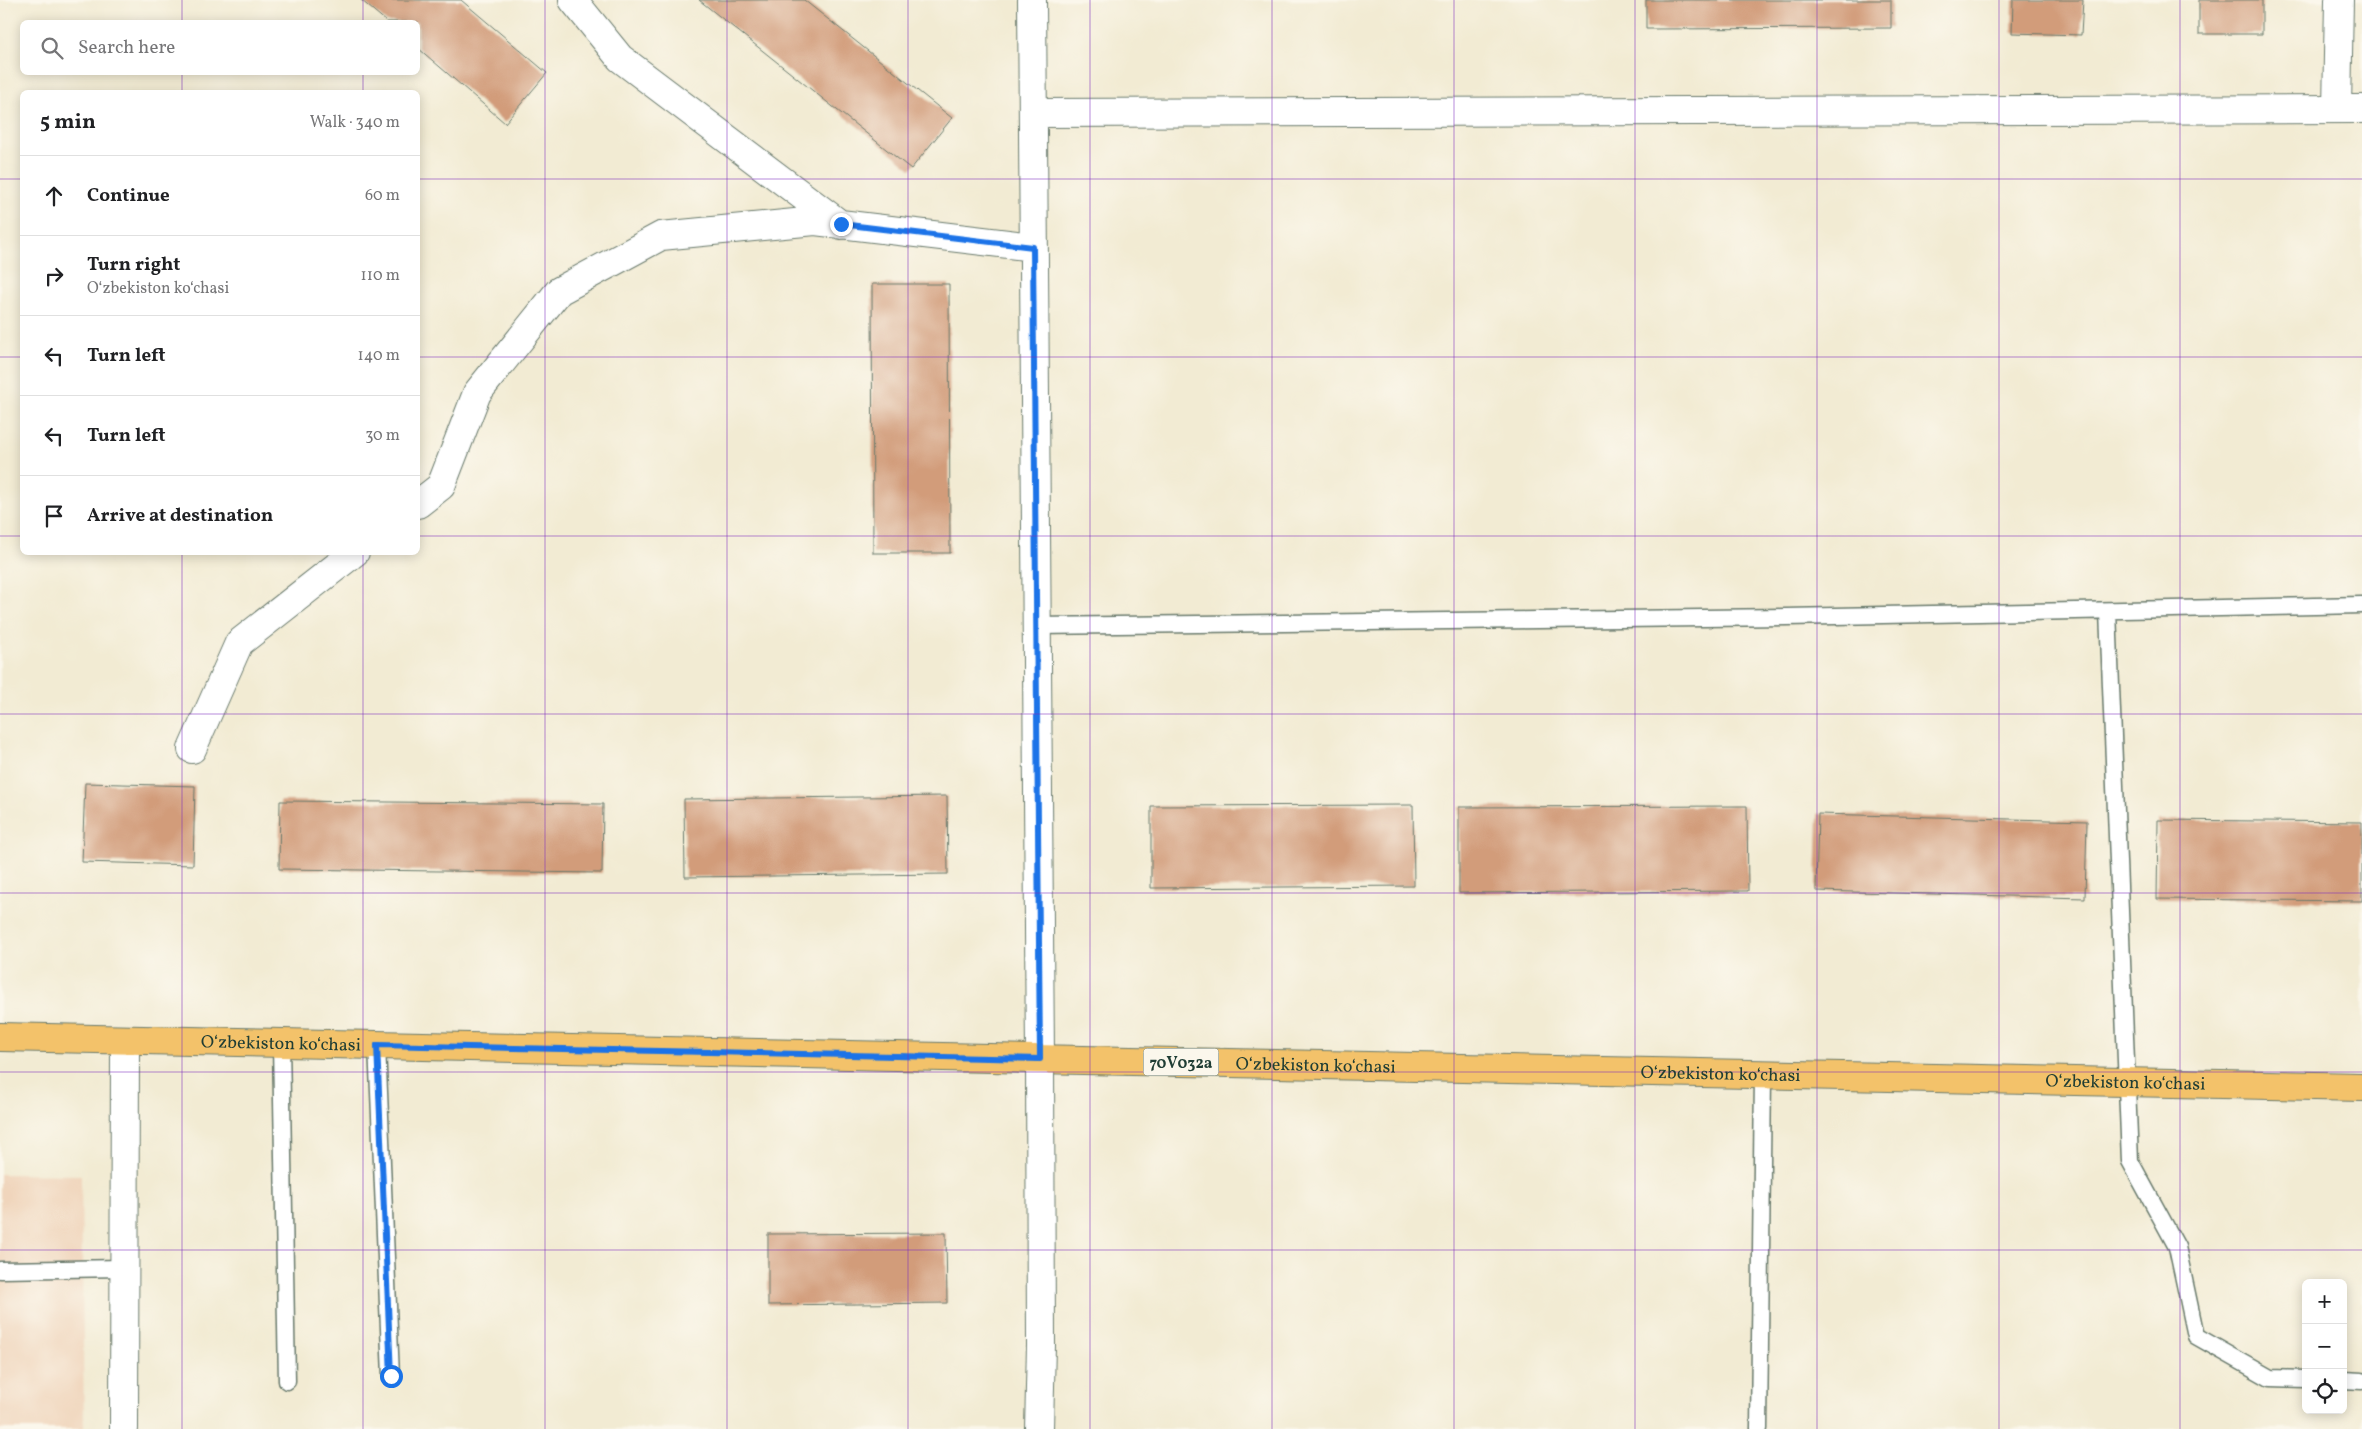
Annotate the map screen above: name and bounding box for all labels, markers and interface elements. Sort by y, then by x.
search box [20,20,420,75]
icon: search [38,34,66,62]
text: Search here [78,35,175,61]
text: 5 min [40,108,96,137]
text: Walk · 340 m [310,112,400,134]
icon: ahead [40,182,68,210]
text: Continue [87,183,170,209]
text: 60 m [365,185,400,207]
route end [830,213,853,236]
text: Turn right [87,252,180,278]
icon: right [40,262,68,290]
text: 110 m [361,265,400,287]
text: O‘zbekiston ko‘chasi [87,278,229,300]
icon: left [40,342,68,370]
text: Turn left [87,343,166,369]
text: 140 m [358,345,400,367]
icon: left [40,422,68,450]
text: Turn left [87,423,166,449]
text: 30 m [365,425,400,447]
icon: arrive [40,502,68,530]
text: Arrive at destination [87,503,273,529]
street label: O‘zbekiston ko‘chasi [201,1030,361,1059]
road number: 70V032a [1144,1048,1218,1076]
street label: O‘zbekiston ko‘chasi [1235,1052,1396,1081]
street label: O‘zbekiston ko‘chasi [1640,1061,1801,1089]
street label: O‘zbekiston ko‘chasi [2045,1069,2206,1098]
map controls [2302,1279,2347,1414]
button: + [2302,1279,2347,1324]
button: − [2302,1324,2347,1369]
route start [380,1365,403,1388]
button: locate [2302,1369,2347,1414]

